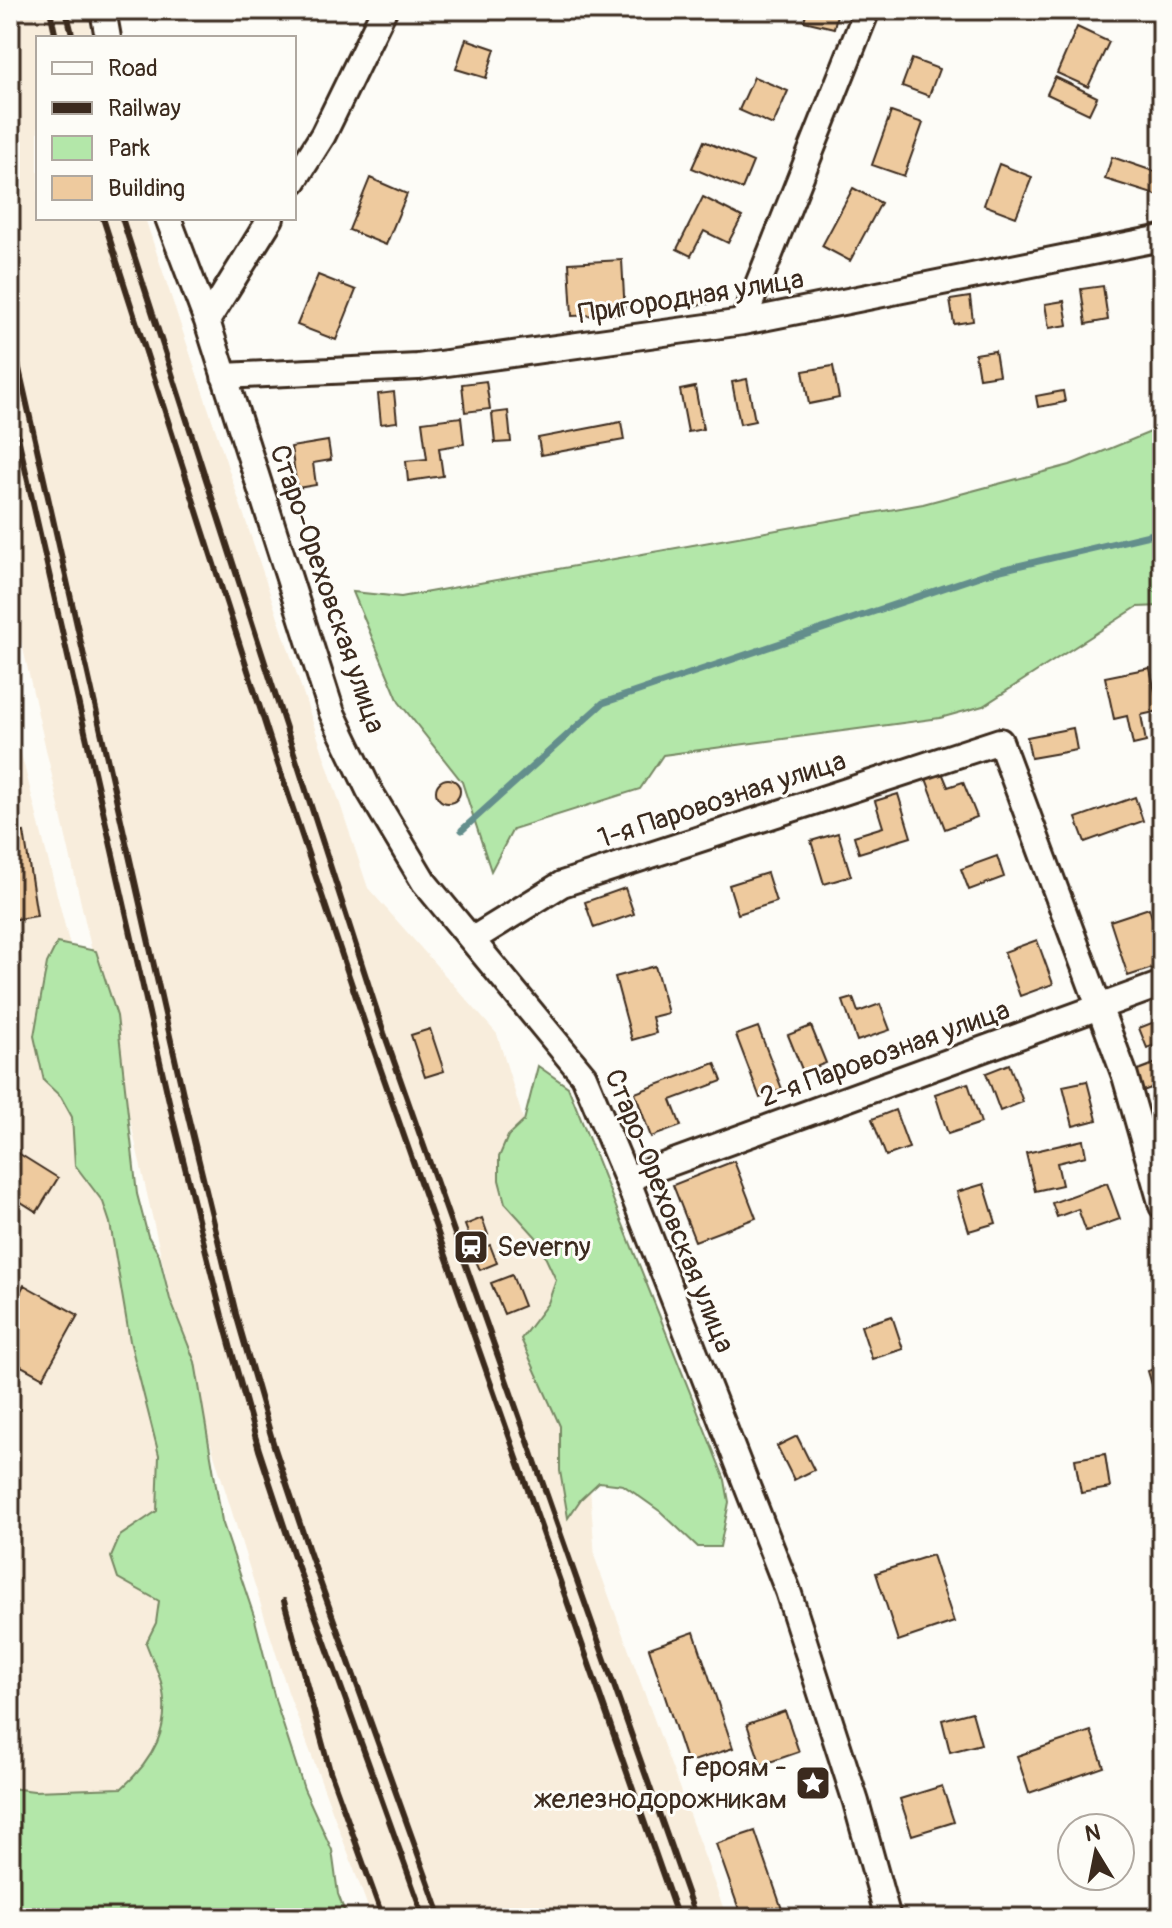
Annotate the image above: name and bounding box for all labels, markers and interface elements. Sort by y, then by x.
legend [36,36,296,220]
text: Road [108,54,158,83]
text: Railway [108,94,181,123]
text: Park [108,134,150,163]
text: Building [108,174,185,203]
street label: Пригородная улица [576,262,806,332]
street label: Старо-Ореховская улица [261,440,393,738]
street label: 1-я Паровозная улица [594,743,850,857]
street label: 2-я Паровозная улица [755,993,1015,1115]
street label: Старо-Ореховская улица [596,1064,742,1358]
station icon: Severny [452,1228,490,1266]
place label: Severny [497,1230,591,1265]
place label: Героям - железнодорожникам [534,1750,787,1817]
place icon: Героям - железнодорожникам [794,1764,832,1802]
north arrow [1056,1812,1136,1892]
text: N [1083,1818,1103,1848]

